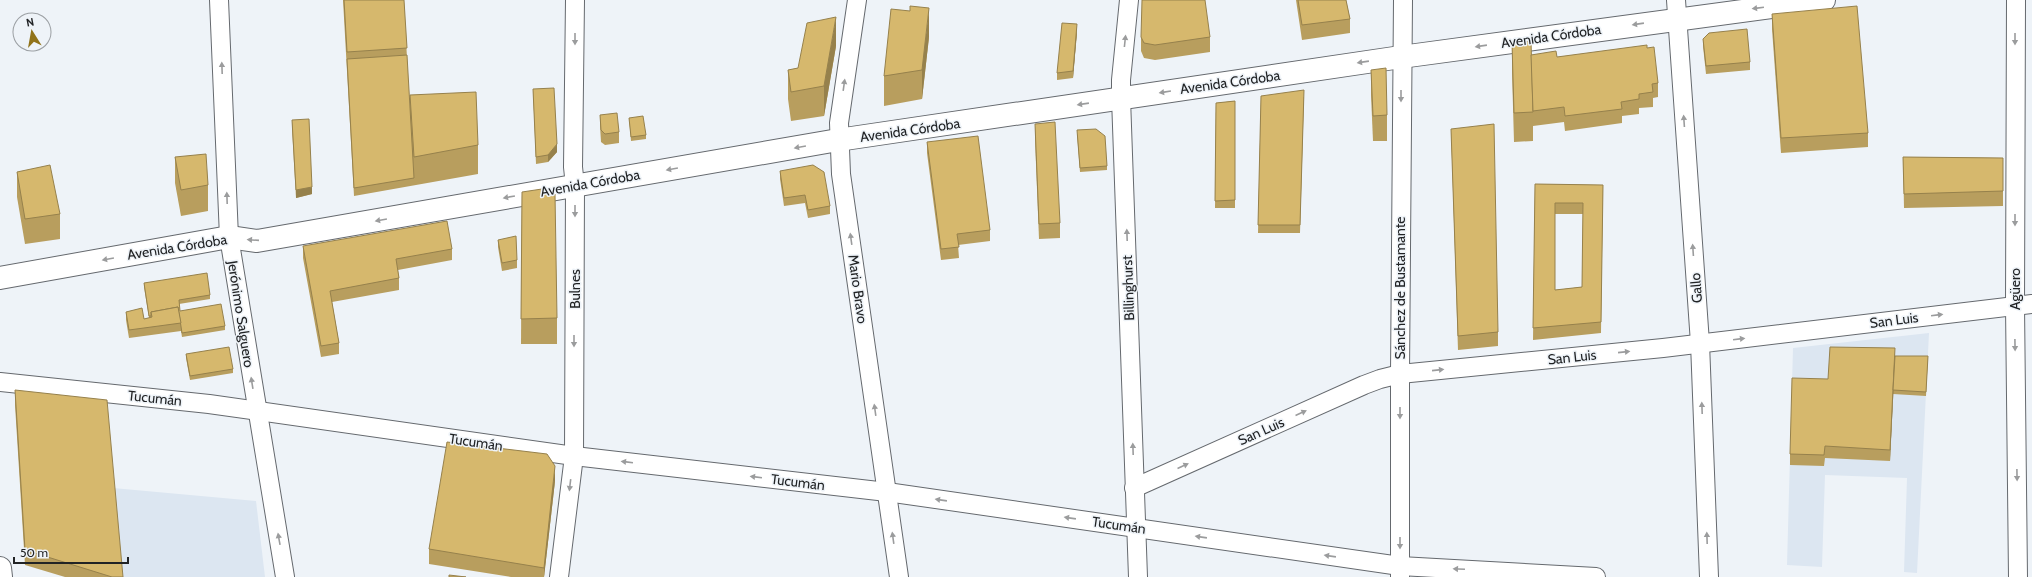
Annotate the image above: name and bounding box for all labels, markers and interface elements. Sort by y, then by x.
one-way arrow [1752,5,1764,11]
north arrow [12,12,52,52]
text: N [25,15,35,30]
street label: Avenida Córdoba [1500,20,1602,52]
one-way arrow [1632,21,1644,27]
one-way arrow [572,33,578,46]
one-way arrow [2012,33,2019,45]
one-way arrow [1122,35,1128,47]
one-way arrow [1475,43,1488,49]
one-way arrow [1357,59,1369,65]
one-way arrow [218,62,225,74]
street label: Avenida Córdoba [1179,66,1281,98]
one-way arrow [841,79,847,91]
one-way arrow [1159,89,1171,95]
one-way arrow [1398,90,1404,103]
one-way arrow [1077,101,1089,107]
street label: Avenida Córdoba [859,114,961,146]
one-way arrow [1680,115,1687,127]
one-way arrow [794,144,806,150]
street label: Avenida Córdoba [539,165,641,201]
one-way arrow [666,166,678,172]
one-way arrow [224,191,230,204]
one-way arrow [503,194,515,200]
one-way arrow [572,205,578,218]
one-way arrow [2012,214,2018,227]
street label: Sánchez de Bustamante [1391,216,1409,360]
one-way arrow [375,217,387,223]
one-way arrow [1123,229,1130,241]
street label: Avenida Córdoba [126,230,228,264]
one-way arrow [848,233,854,246]
one-way arrow [247,237,259,244]
one-way arrow [1690,244,1697,256]
street label: Mario Bravo [844,253,872,325]
street label: Billinghurst [1118,255,1138,321]
one-way arrow [102,256,114,262]
street label: Jerónimo Salguero [224,258,258,369]
street label: Agüero [2006,268,2024,310]
street label: Bulnes [566,269,584,309]
street label: Gallo [1686,272,1706,304]
street label: San Luis [1869,308,1920,332]
one-way arrow [1931,312,1943,319]
one-way arrow [571,335,577,348]
one-way arrow [1733,336,1745,342]
one-way arrow [2012,339,2018,352]
street label: San Luis [1547,345,1597,369]
one-way arrow [1617,348,1630,355]
one-way arrow [1432,367,1444,373]
one-way arrow [249,377,255,389]
street label: Tucumán [127,386,183,410]
one-way arrow [1699,402,1706,414]
one-way arrow [872,404,878,416]
one-way arrow [1397,407,1403,420]
one-way arrow [1296,410,1307,416]
street label: San Luis [1235,413,1287,449]
street label: Tucumán [448,429,504,455]
one-way arrow [1130,442,1136,455]
one-way arrow [621,459,633,465]
one-way arrow [1177,463,1188,469]
one-way arrow [2014,469,2020,482]
street label: Tucumán [770,470,826,494]
one-way arrow [750,474,762,480]
one-way arrow [567,479,574,491]
one-way arrow [935,497,947,503]
street label: Tucumán [1091,512,1147,538]
one-way arrow [1064,515,1076,521]
one-way arrow [1704,531,1710,544]
one-way arrow [275,532,281,545]
one-way arrow [890,532,896,544]
one-way arrow [1195,534,1207,540]
one-way arrow [1397,537,1403,550]
scale bar [14,539,128,565]
text: 50 m [20,545,48,560]
one-way arrow [1324,553,1336,559]
one-way arrow [1453,566,1465,573]

